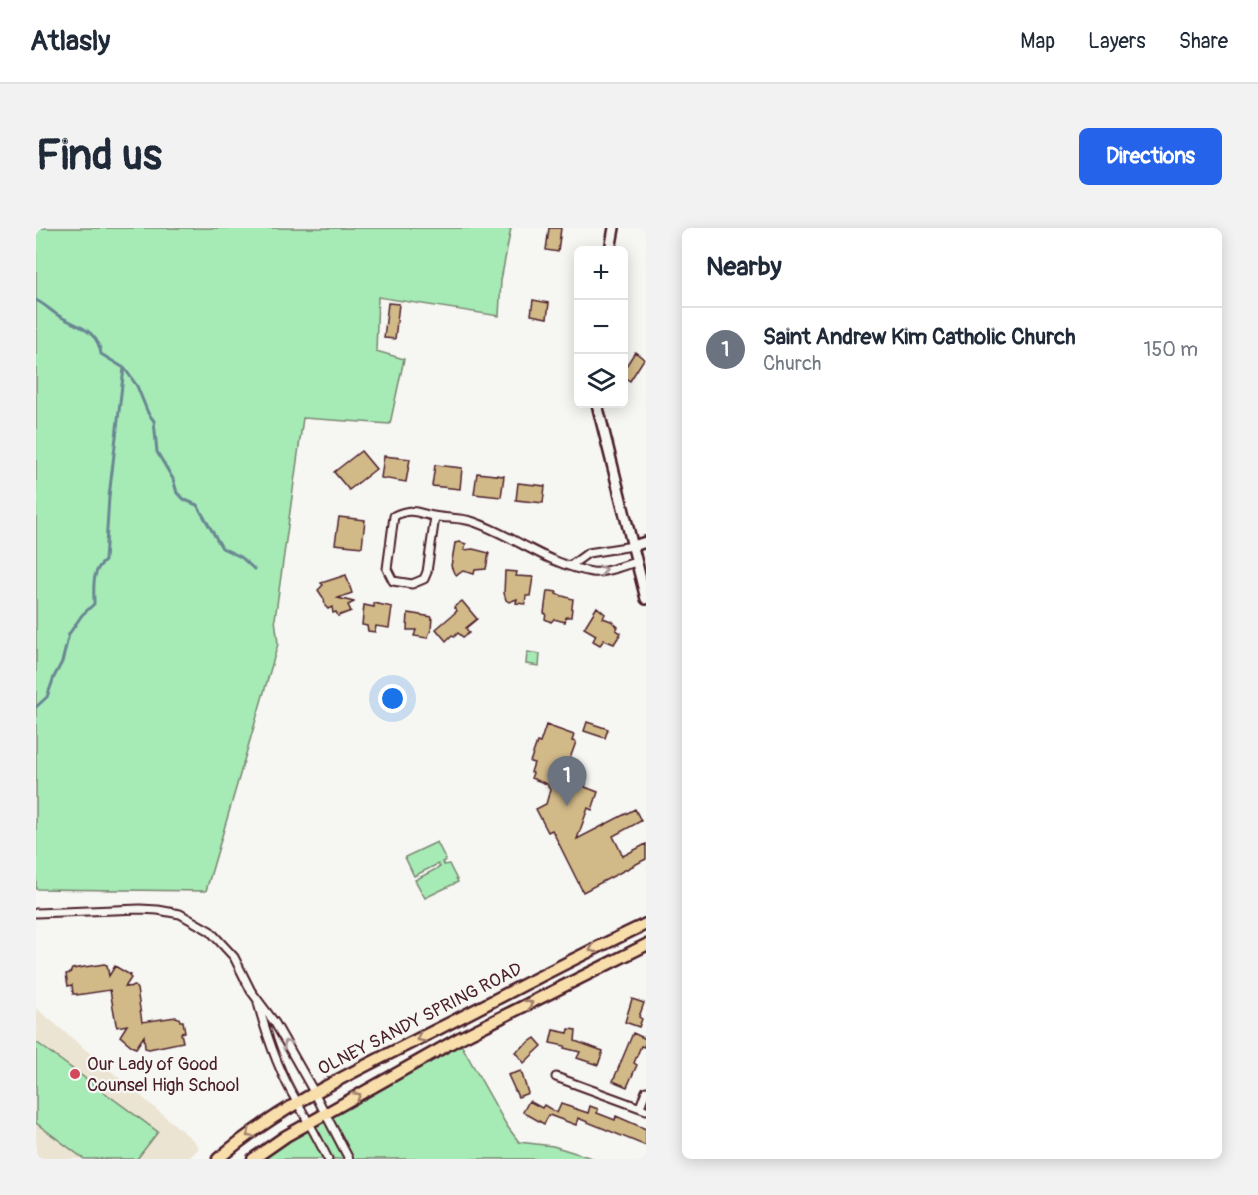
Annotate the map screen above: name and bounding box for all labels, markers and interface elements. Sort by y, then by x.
text: Atlasly [30,24,110,59]
text: Map [1020,28,1055,55]
text: Layers [1088,28,1146,55]
text: Share [1179,28,1228,55]
button: Directions [1079,128,1222,185]
text: Find us [36,130,162,182]
map controls [574,246,628,408]
button: + [574,246,628,300]
text: Nearby [706,251,782,283]
button: − [574,300,628,354]
text: Saint Andrew Kim Catholic Church [763,323,1076,351]
text: 1 [722,337,729,362]
text: 150 m [1144,337,1198,362]
text: Church [763,351,821,376]
button: layers [574,354,628,408]
one-way arrow [598,565,608,578]
your location [378,684,407,713]
pin: 1 [548,756,586,806]
one-way arrow [588,942,599,954]
street label: OLNEY SANDY SPRING ROAD [314,957,526,1081]
one-way arrow [522,1000,533,1011]
one-way arrow [415,1031,426,1043]
one-way arrow [282,1040,294,1050]
place label: Our Lady of Good Counsel High School [87,1053,240,1097]
marker: Our Lady of Good Counsel High School [68,1067,82,1081]
one-way arrow [351,1092,361,1104]
one-way arrow [246,1127,257,1138]

